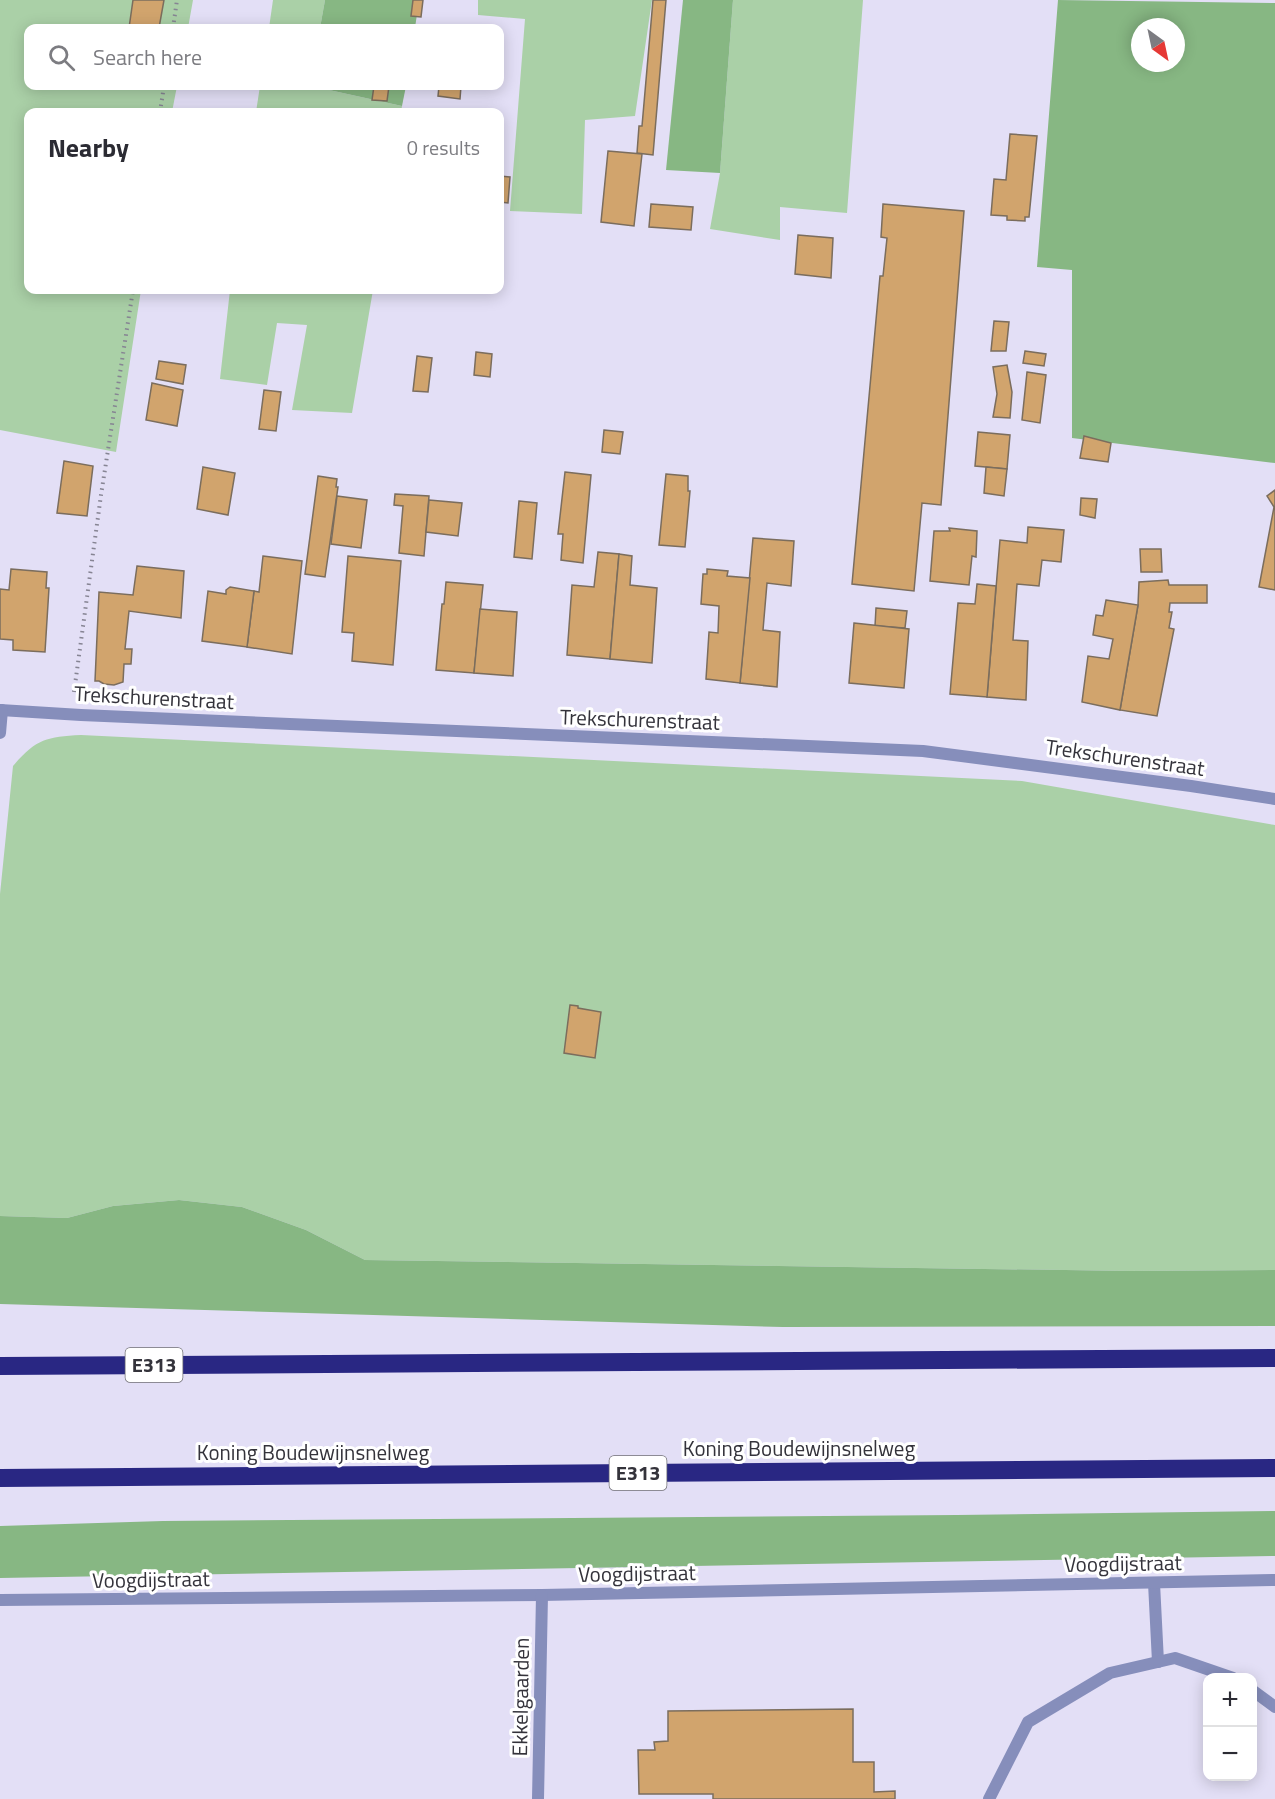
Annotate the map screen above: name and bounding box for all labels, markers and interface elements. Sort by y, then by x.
north arrow [1131,18,1185,72]
search box [24,24,504,90]
text: Search here [93,40,202,74]
icon: search [45,41,78,74]
text: Nearby [48,128,129,167]
text: 0 results [407,132,480,163]
street label: Trekschurenstraat [73,677,235,717]
street label: Trekschurenstraat [559,700,721,738]
street label: Trekschurenstraat [1044,730,1207,784]
road number: E313 [126,1348,182,1382]
street label: Koning Boudewijnsnelweg [683,1432,915,1464]
street label: Koning Boudewijnsnelweg [197,1436,429,1468]
road number: E313 [610,1456,666,1490]
street label: Voogdijstraat [1064,1546,1183,1580]
street label: Voogdijstraat [578,1556,697,1590]
street label: Voogdijstraat [92,1562,211,1596]
street label: Ekkelgaarden [503,1637,537,1757]
map controls [1203,1673,1257,1781]
button: + [1203,1673,1257,1727]
button: − [1203,1727,1257,1781]

